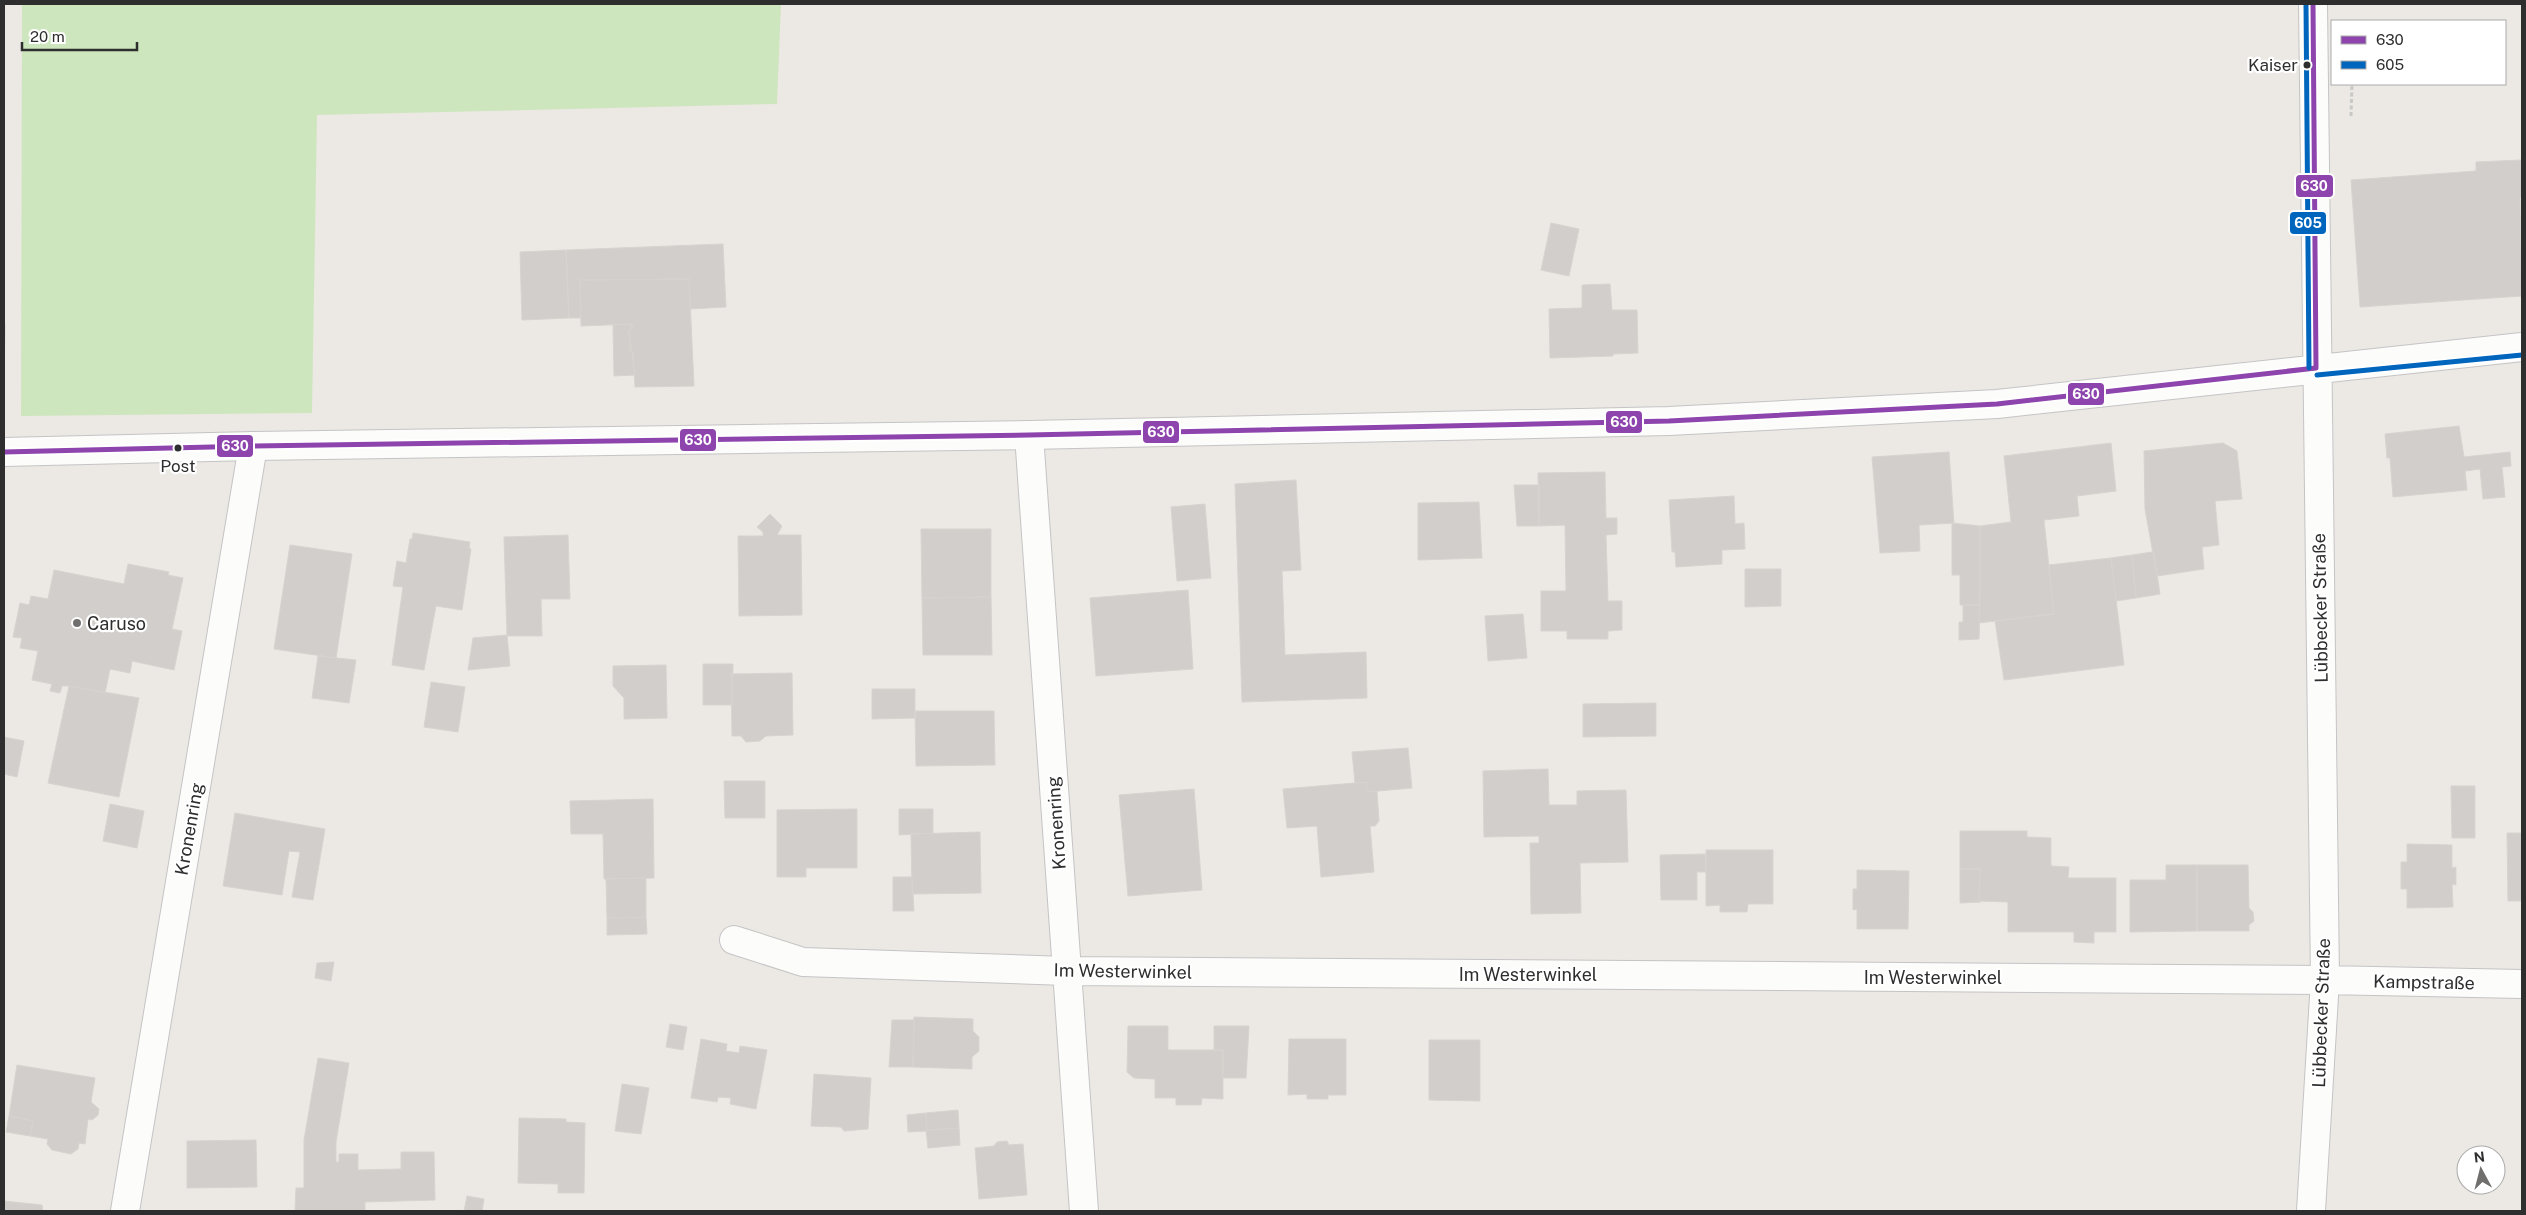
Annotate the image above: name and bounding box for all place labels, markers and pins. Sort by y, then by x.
place label: Kaiser [2248,55,2298,75]
marker: Kaiser [2302,60,2312,70]
marker: Post [173,443,183,453]
place label: Post [160,456,196,476]
place label: Caruso [87,613,146,634]
marker: Caruso [71,617,83,629]

